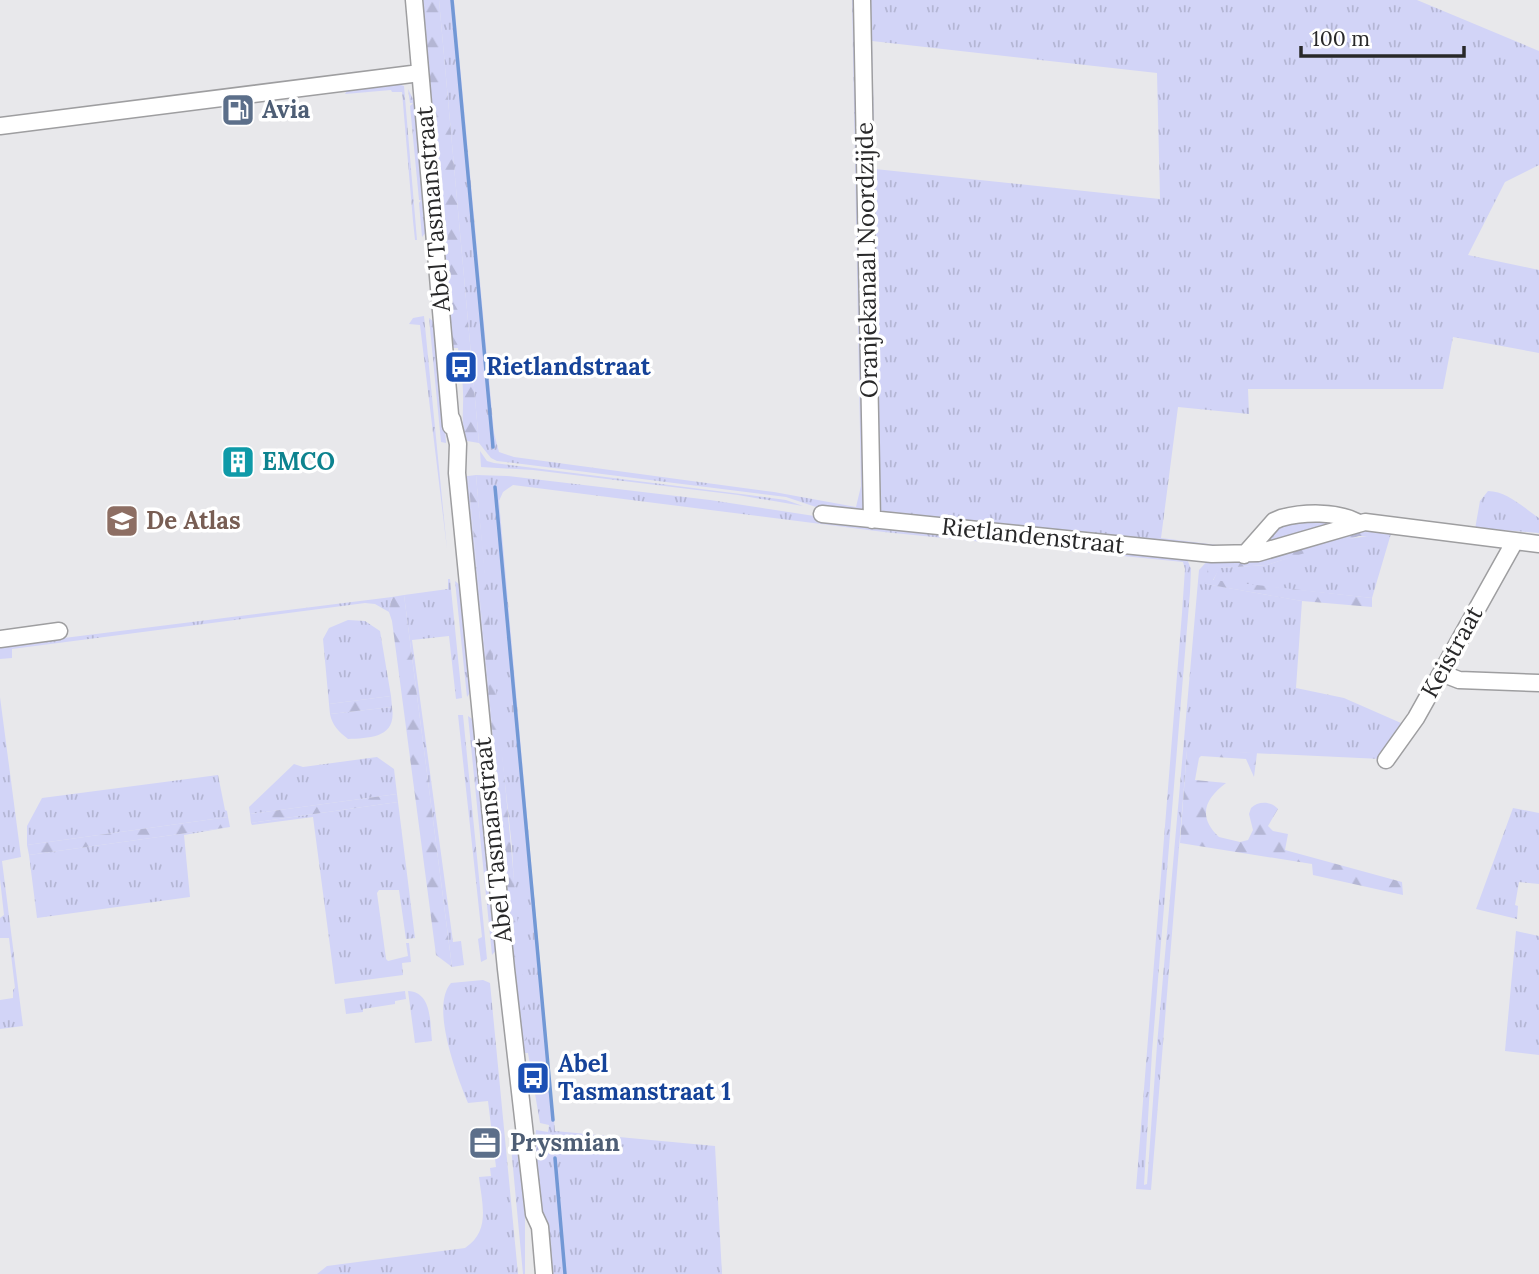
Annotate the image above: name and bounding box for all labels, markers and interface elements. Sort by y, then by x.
scale bar [1301,14,1464,58]
text: 100 m [1312,25,1370,52]
fuel station icon: Avia [219,91,257,129]
place label: Avia [262,94,311,125]
street label: Abel Tasmanstraat [408,104,457,314]
street label: Oranjekanaal Noordzijde [849,122,884,398]
bus stop icon: Rietlandstraat [442,348,480,386]
place label: Rietlandstraat [486,351,652,382]
building icon: EMCO [219,443,257,481]
place label: EMCO [262,446,335,477]
school or university icon: De Atlas [103,502,141,540]
place label: De Atlas [146,505,241,536]
street label: Rietlandenstraat [940,510,1127,561]
street label: Keistraat [1414,600,1490,703]
street label: Abel Tasmanstraat [466,735,519,945]
place label: Abel Tasmanstraat 1 [558,1048,731,1107]
bus stop icon: Abel Tasmanstraat 1 [514,1059,552,1097]
office icon: Prysmian [466,1124,504,1162]
place label: Prysmian [510,1127,620,1158]

